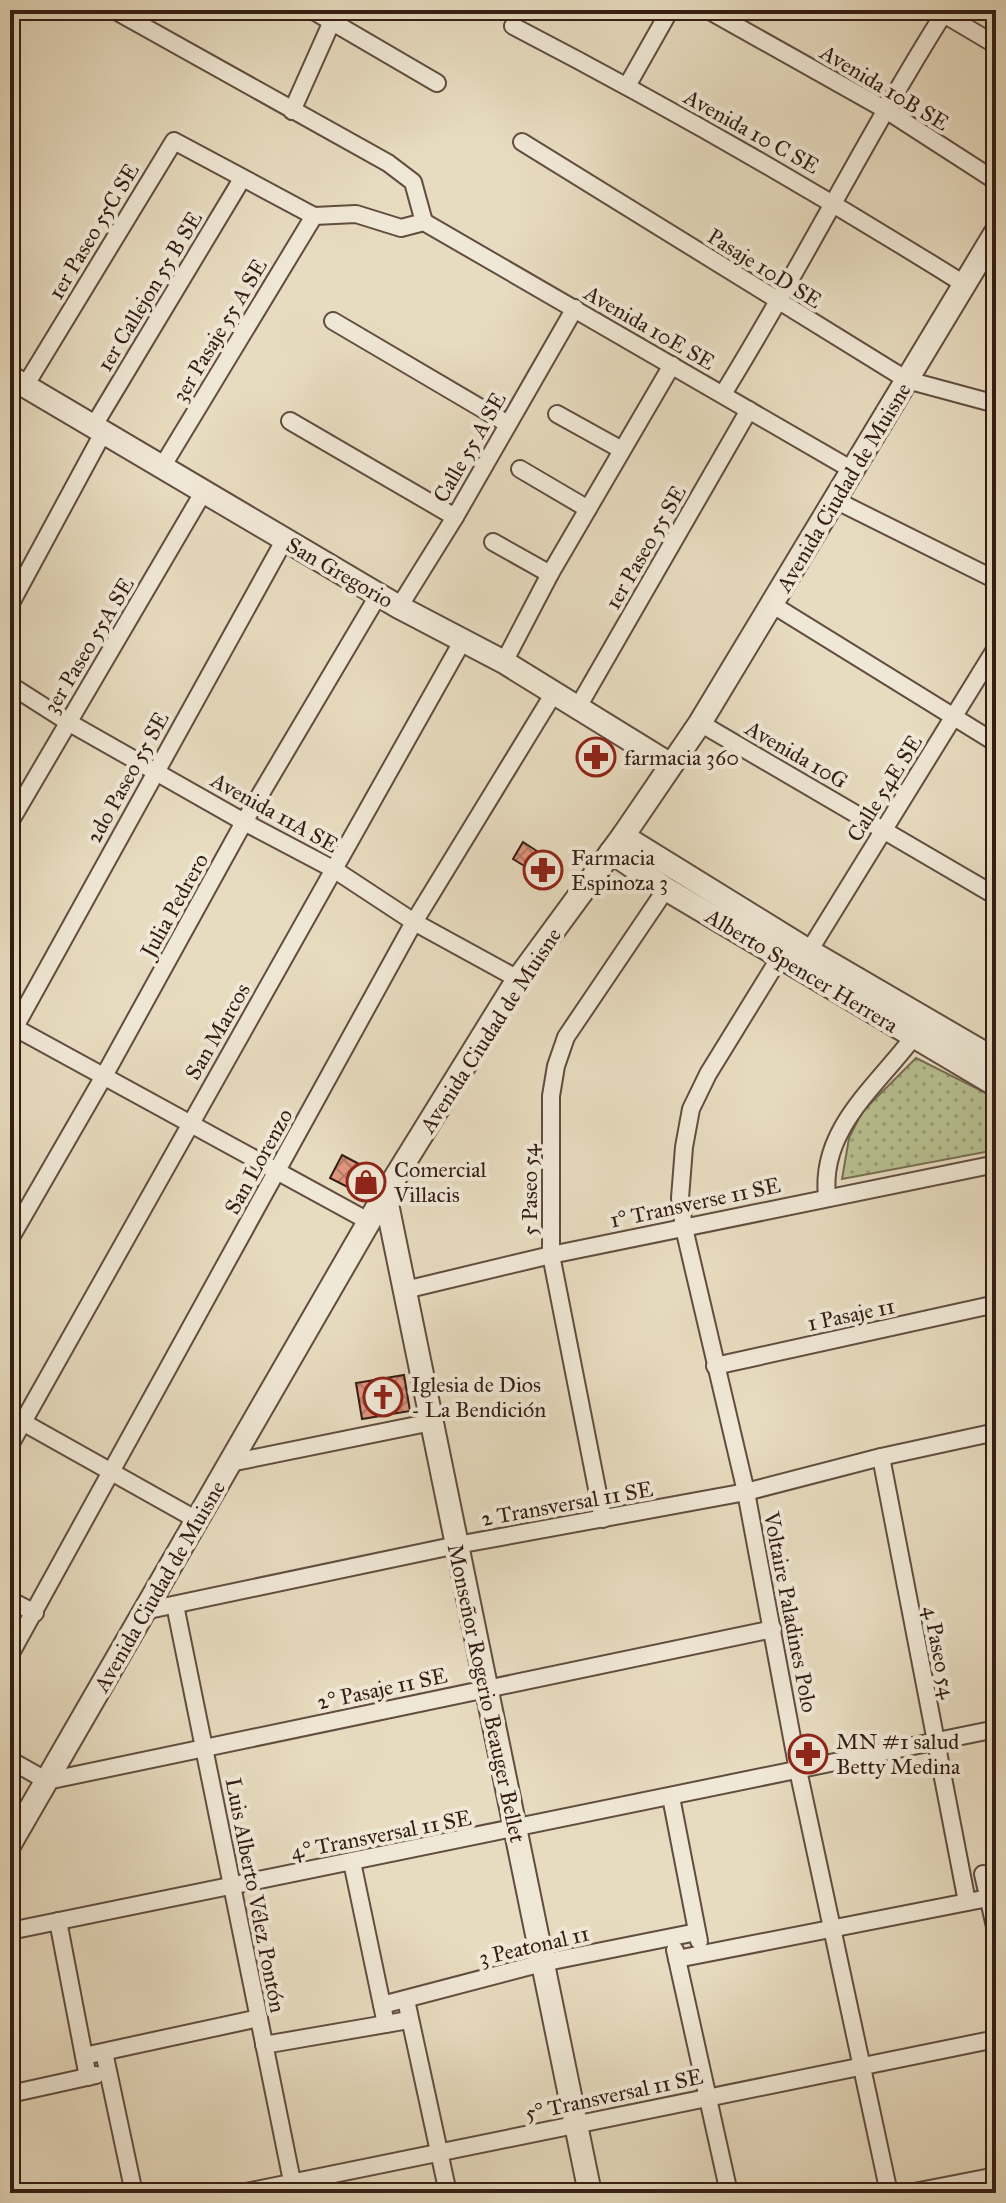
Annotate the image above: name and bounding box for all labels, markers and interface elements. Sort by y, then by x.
street label: Avenida 10B SE [815,38,954,137]
street label: Avenida 10 C SE [678,83,824,180]
street label: 1er Paseo 55C SE [42,158,145,304]
street label: 1er Callejon 55 B SE [91,206,208,376]
street label: Pasaje 10D SE [702,223,827,314]
street label: 3er Pasaje 55 A SE [166,254,273,407]
street label: Avenida 10E SE [579,279,720,376]
street label: Avenida Ciudad de Muisne [770,378,917,598]
street label: Calle 55 A SE [427,387,512,507]
street label: 1er Paseo 55 SE [599,480,692,614]
street label: San Gregorio [282,531,398,614]
street label: 3er Paseo 55A SE [37,572,140,718]
street label: 2do Paseo 55 SE [80,707,175,848]
street label: Avenida 10G [740,714,853,795]
street label: Calle 54E SE [841,730,928,847]
pharmacy icon: farmacia 360 [575,736,617,778]
place label: farmacia 360 [624,744,739,771]
street label: Avenida 11A SE [205,766,343,859]
place label: Farmacia Espinoza 3 [571,844,668,896]
street label: Julia Pedrero [134,848,214,964]
pharmacy icon: Farmacia Espinoza 3 [522,849,564,891]
street label: Alberto Spencer Herrera [700,902,904,1039]
street label: Avenida Ciudad de Muisne [413,923,567,1139]
street label: San Marcos [179,978,256,1084]
street label: San Lorenzo [218,1104,299,1219]
street label: 5 Paseo 54 [516,1143,543,1236]
place label: Comercial Villacis [393,1156,487,1208]
shop icon: Comercial Villacis [345,1161,387,1203]
street label: 1° Transverse 11 SE [607,1171,783,1234]
street label: 1 Pasaje 11 [805,1292,897,1337]
place label: Iglesia de Dios - La Bendición [411,1371,546,1423]
church icon: Iglesia de Dios - La Bendición [362,1376,404,1418]
street label: 2 Transversal 11 SE [479,1475,655,1532]
street label: Avenida Ciudad de Muisne [87,1476,231,1697]
street label: Voltaire Paladines Polo [758,1508,823,1715]
street label: Monseñor Rogerio Beauger Bellet [442,1541,531,1845]
street label: 4 Paseo 54 [917,1604,962,1701]
street label: 2° Pasaje 11 SE [315,1661,450,1715]
place label: MN #1 salud Betty Medina [836,1728,961,1780]
pharmacy icon: MN #1 salud Betty Medina [787,1733,829,1775]
street label: Luis Alberto Vélez Pontón [220,1775,292,2015]
street label: 4° Transversal 11 SE [289,1804,474,1865]
street label: 3 Peatonal 11 [476,1920,592,1971]
street label: 5° Transversal 11 SE [523,2062,706,2127]

